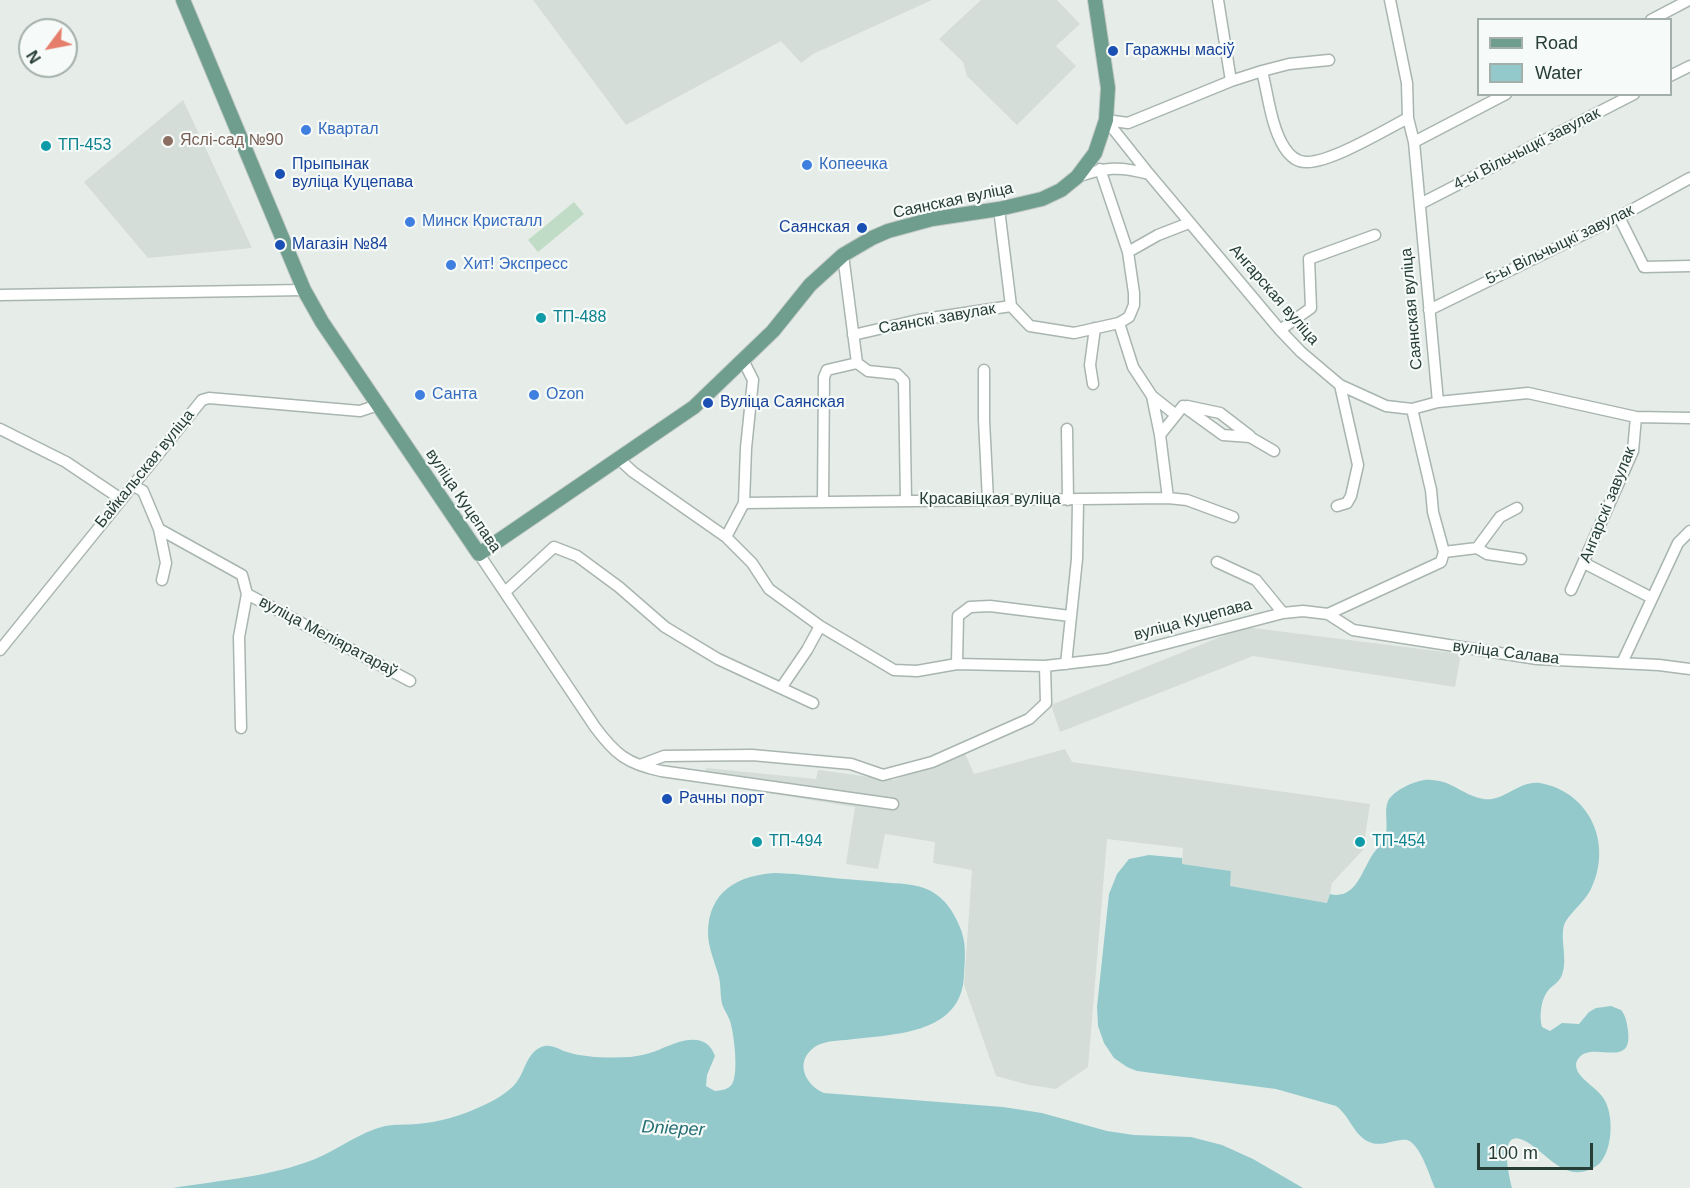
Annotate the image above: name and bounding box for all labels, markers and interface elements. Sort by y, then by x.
north arrow [18,18,78,78]
legend [1477,18,1672,96]
text: Road [1535,33,1578,53]
place label: Гаражны масіў [1125,41,1234,61]
marker: Гаражны масіў [1106,44,1120,58]
text: N [24,47,44,66]
text: Water [1535,63,1582,83]
street label: 4-ы Вільчыцкі завулак [1450,104,1604,194]
place label: Квартал [318,120,378,140]
marker: Квартал [299,123,313,137]
place label: Яслі-сад №90 [180,131,283,151]
marker: Яслі-сад №90 [161,134,175,148]
place label: ТП-453 [58,136,111,156]
marker: ТП-453 [39,139,53,153]
place label: Прыпынак вуліца Куцепава [292,155,413,193]
place label: Копеечка [819,155,888,175]
marker: Копеечка [800,158,814,172]
marker: Прыпынак вуліца Куцепава [273,167,287,181]
street label: Саянская вуліца [891,179,1015,223]
street label: 5-ы Вільчыцкі завулак [1483,201,1637,289]
place label: Минск Кристалл [422,212,542,232]
marker: Минск Кристалл [403,215,417,229]
place label: Саянская [779,218,850,238]
marker: Саянская [855,221,869,235]
place label: Магазін №84 [292,235,388,255]
marker: Магазін №84 [273,238,287,252]
street label: Ангарская вуліца [1225,241,1323,349]
street label: Саянская вуліца [1397,247,1427,371]
place label: Хит! Экспресс [463,255,568,275]
marker: Хит! Экспресс [444,258,458,272]
street label: Саянскі завулак [877,299,997,339]
place label: ТП-488 [553,308,606,328]
marker: ТП-488 [534,311,548,325]
place label: Санта [432,385,478,405]
place label: Ozon [546,385,584,405]
marker: Санта [413,388,427,402]
marker: Ozon [527,388,541,402]
place label: Вуліца Саянская [720,393,845,413]
marker: Вуліца Саянская [701,396,715,410]
street label: Байкальская вуліца [91,406,199,532]
street label: Ангарскі завулак [1576,444,1640,566]
street label: вуліца Куцепава [421,445,505,557]
street label: Красавіцкая вуліца [919,490,1061,510]
street label: вуліца Меліяратараў [256,592,400,682]
street label: вуліца Куцепава [1132,595,1254,645]
street label: вуліца Салава [1452,637,1560,669]
place label: Рачны порт [679,789,764,809]
marker: Рачны порт [660,792,674,806]
place label: ТП-494 [769,832,822,852]
place label: ТП-454 [1372,832,1425,852]
marker: ТП-494 [750,835,764,849]
marker: ТП-454 [1353,835,1367,849]
water label: Dnieper [641,1117,705,1141]
scale bar [1480,1131,1596,1169]
text: 100 m [1488,1143,1538,1163]

